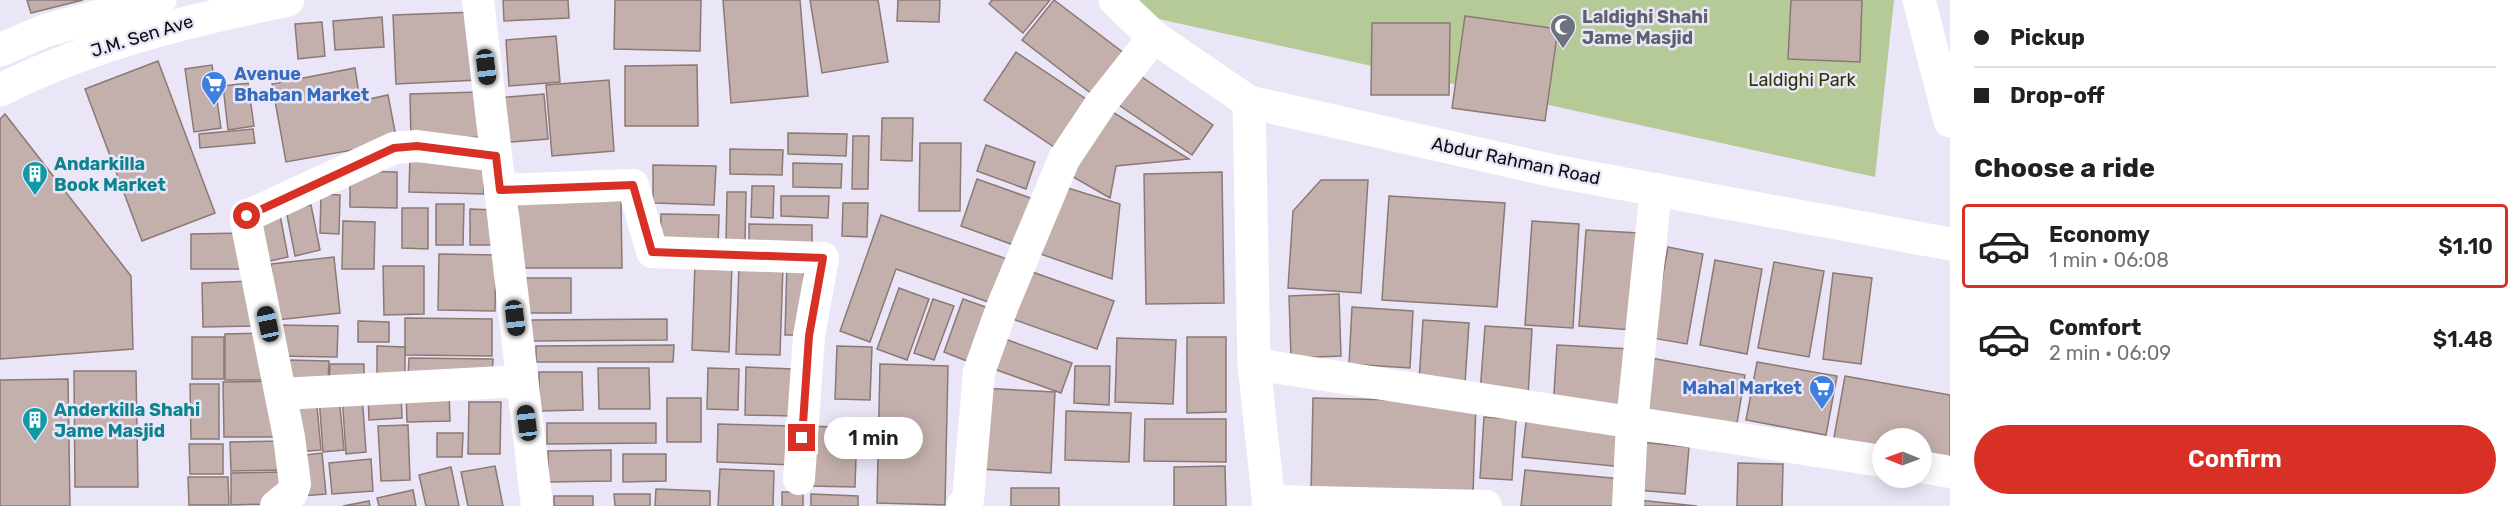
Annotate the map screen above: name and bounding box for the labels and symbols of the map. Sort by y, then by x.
place label: Laldighi Shahi Jame Masjid [1582,6,1708,49]
street label: J.M. Sen Ave [88,10,196,62]
mosque icon: Laldighi Shahi Jame Masjid [1548,12,1578,50]
car [475,48,497,86]
place label: Avenue Bhaban Market [234,63,369,106]
supermarket icon: Avenue Bhaban Market [199,69,229,107]
park label: Laldighi Park [1748,69,1856,91]
street label: Abdur Rahman Road [1430,132,1602,190]
place label: Andarkilla Book Market [54,153,166,196]
building icon: Andarkilla Book Market [20,159,50,197]
route start [233,202,260,229]
car [504,299,526,337]
car [255,305,281,343]
supermarket icon: Mahal Market [1807,373,1837,411]
place label: Mahal Market [1682,377,1802,399]
place label: Anderkilla Shahi Jame Masjid [54,399,200,442]
car [516,404,538,442]
building icon: Anderkilla Shahi Jame Masjid [20,405,50,443]
callout: 1 min [823,417,922,459]
route end [788,424,815,451]
north arrow [1872,428,1932,488]

